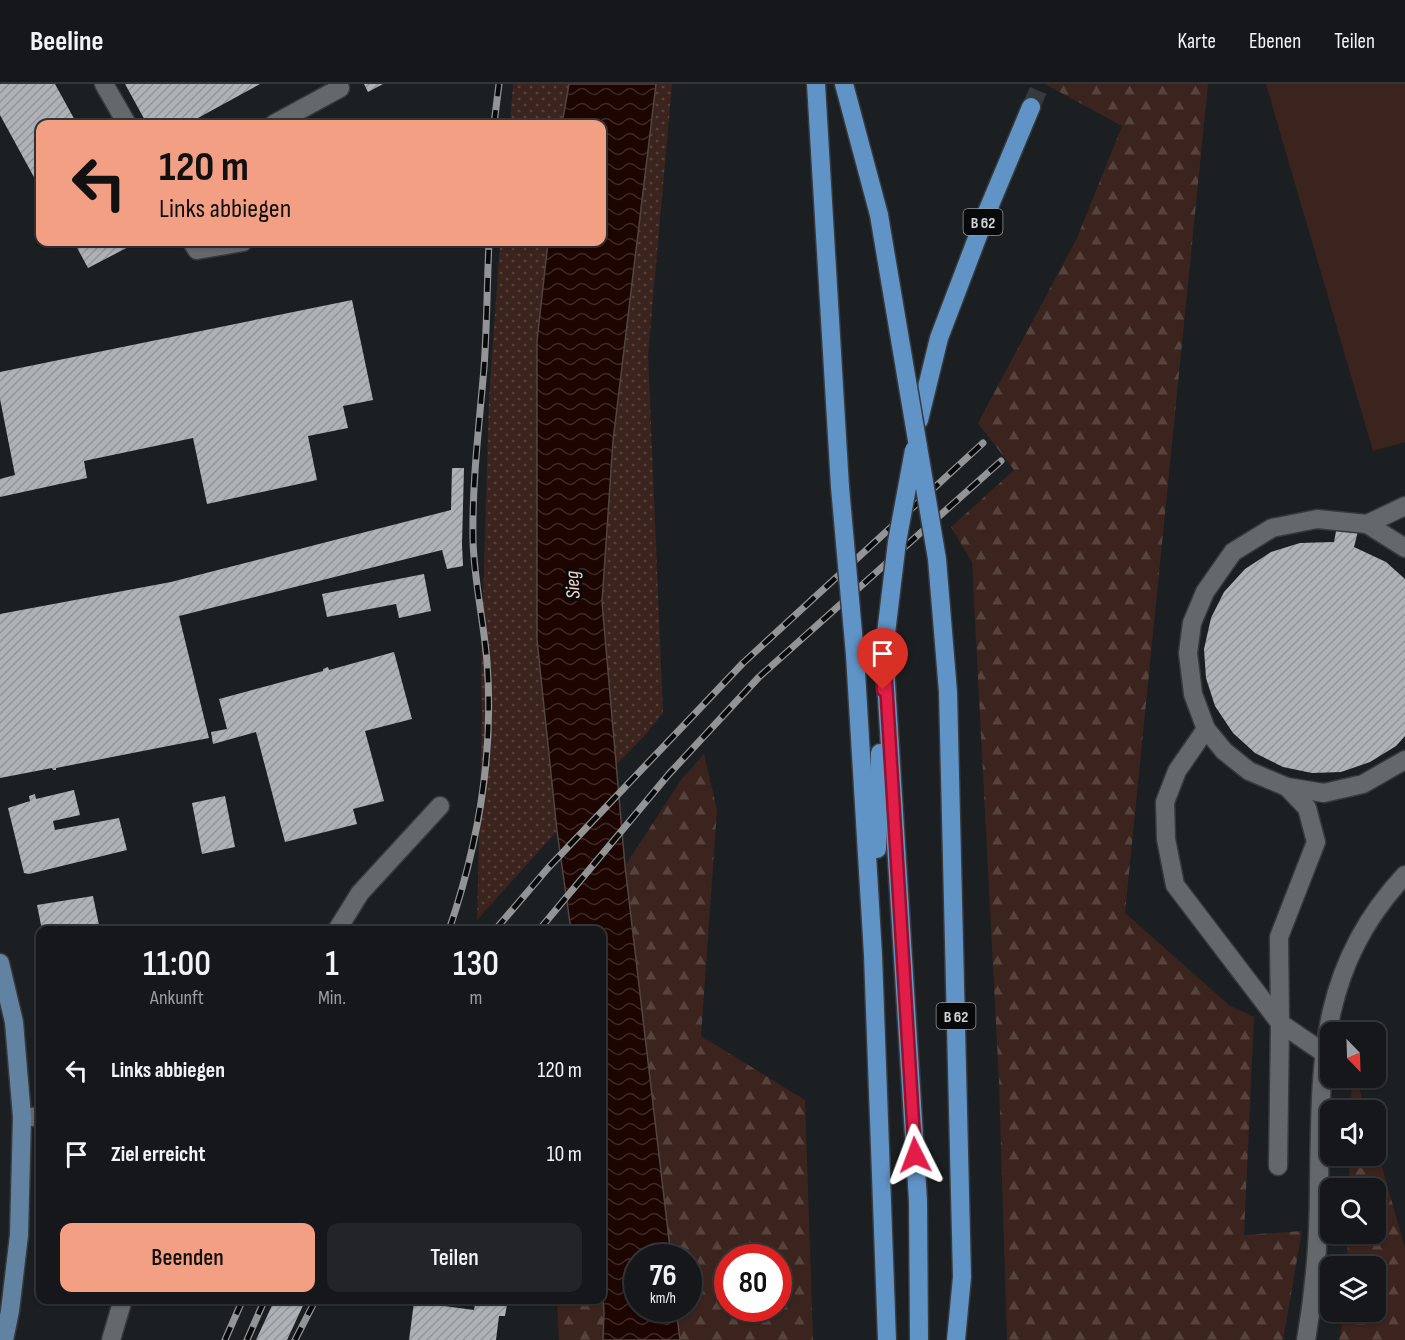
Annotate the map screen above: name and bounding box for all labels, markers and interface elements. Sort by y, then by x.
text: Beeline [30,25,103,58]
text: Karte [1178,29,1216,54]
text: Ebenen [1249,29,1301,54]
text: Teilen [1334,29,1375,54]
text: 120 m [159,142,249,193]
icon: left [60,144,138,222]
text: Links abbiegen [159,193,291,225]
road number: B 62 [964,209,1002,235]
water label: Sieg [560,570,586,600]
pin [857,628,908,690]
icon: arrive [866,637,899,670]
text: 11:00 [143,943,211,986]
text: 1 [325,943,339,986]
text: 130 [453,943,499,986]
text: Ankunft [150,986,204,1010]
text: Min. [318,986,346,1010]
text: m [470,986,482,1010]
road number: B 62 [936,1003,976,1029]
north arrow [1320,1022,1386,1088]
map controls [1320,1022,1386,1322]
icon: left [60,1054,93,1087]
text: Links abbiegen [111,1057,225,1084]
text: 120 m [538,1057,582,1084]
button: sound [1320,1100,1386,1166]
position arrow [883,1123,947,1187]
icon: arrive [60,1138,93,1171]
text: Ziel erreicht [111,1141,206,1168]
text: 10 m [547,1141,582,1168]
button: search [1320,1178,1386,1244]
button: Beenden [60,1223,315,1292]
button: Teilen [327,1223,582,1292]
speed limit sign: 80 [714,1244,792,1322]
button: layers [1320,1256,1386,1322]
text: 76 [649,1258,677,1294]
text: km/h [650,1289,676,1308]

